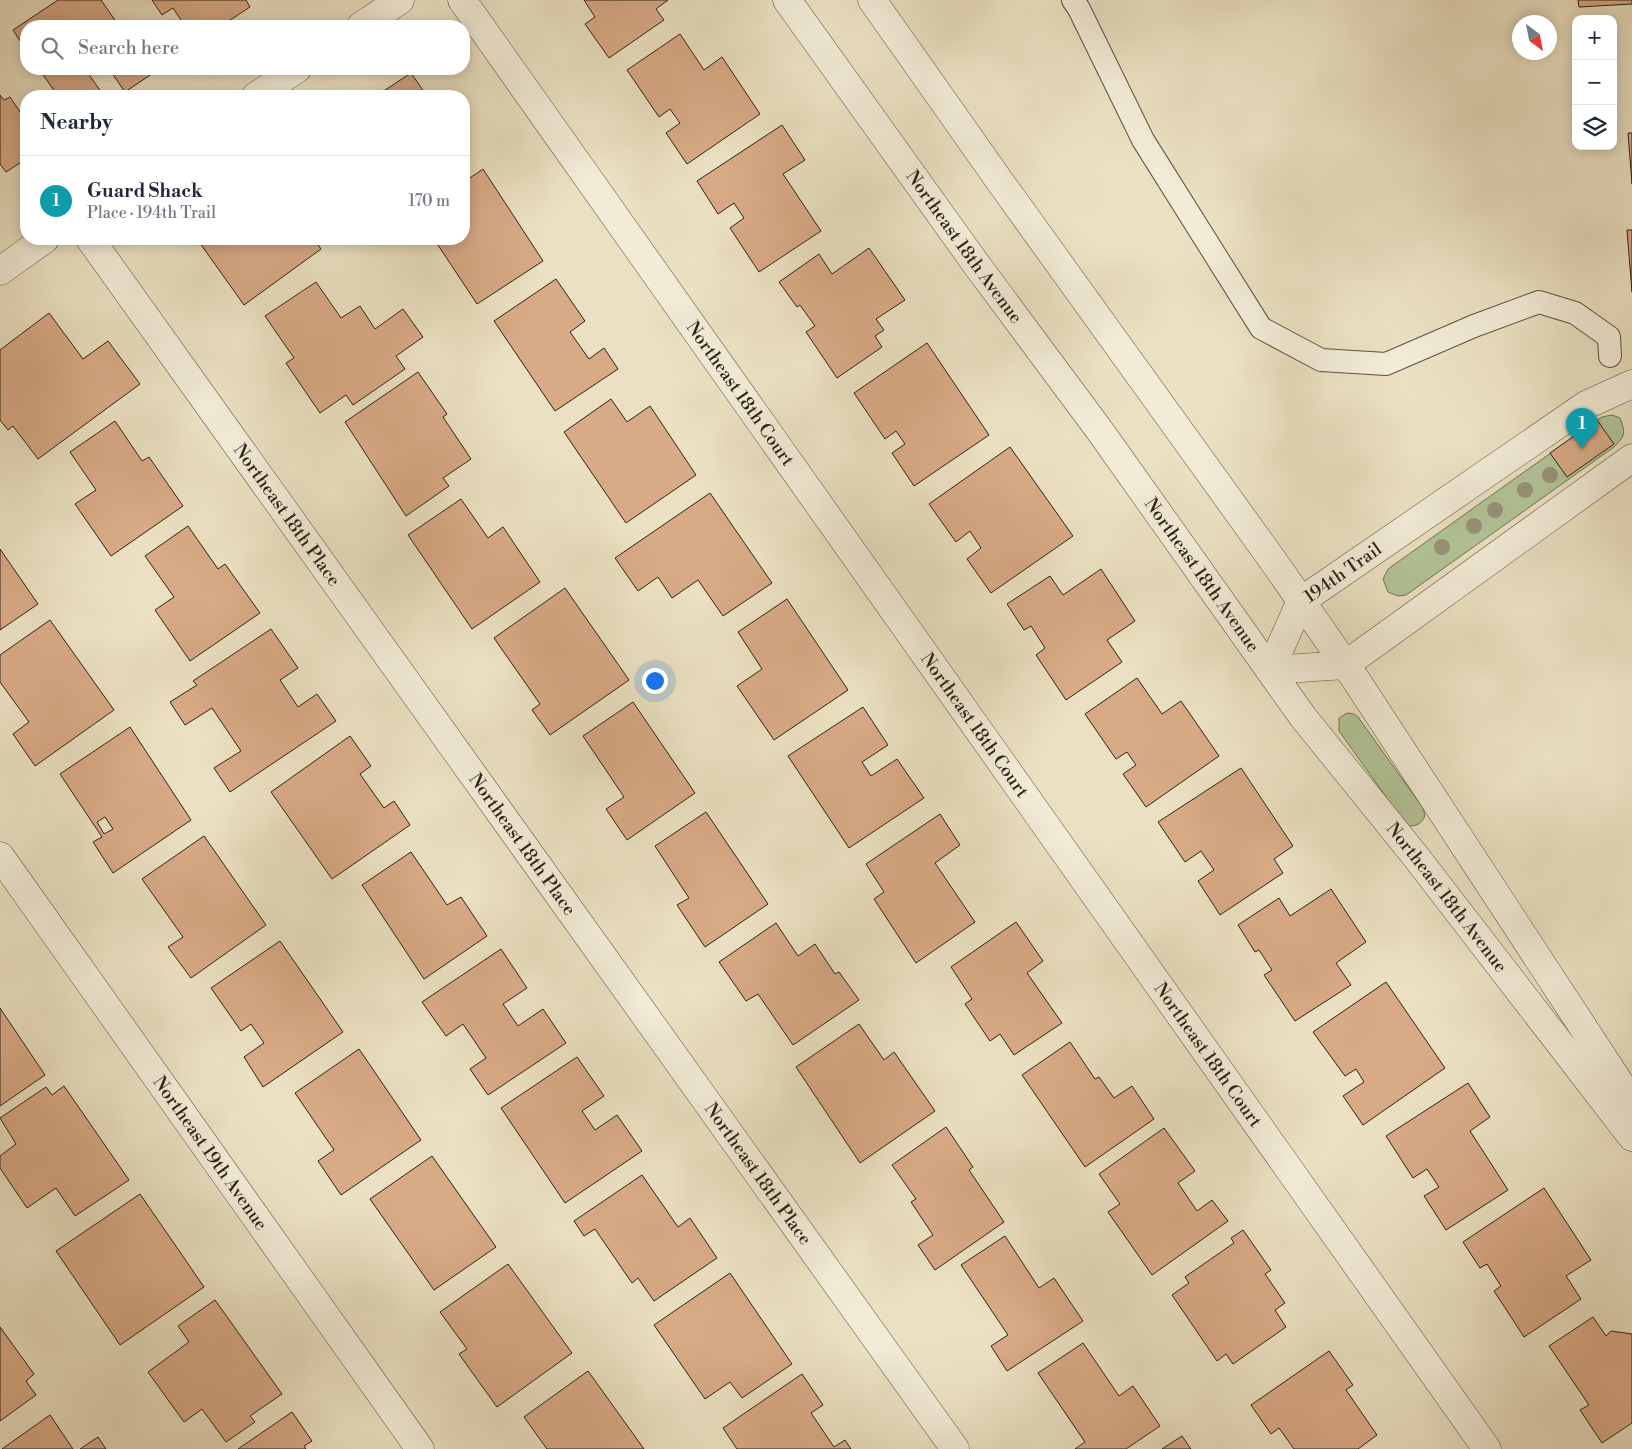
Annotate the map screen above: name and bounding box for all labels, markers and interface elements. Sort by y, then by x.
north arrow [1512,15,1557,60]
map controls [1572,15,1617,150]
button: + [1572,15,1617,60]
search box [20,20,470,75]
icon: search [38,34,66,62]
text: Search here [78,36,179,60]
button: − [1572,60,1617,105]
button: layers [1572,105,1617,150]
text: Nearby [40,110,113,136]
street label: Northeast 18th Avenue [901,166,1028,328]
text: Guard Shack [87,179,203,203]
text: 1 [52,191,60,211]
text: 170 m [408,191,450,211]
text: Place · 194th Trail [87,203,216,223]
street label: Northeast 18th Court [681,317,800,471]
pin: 1 [1566,408,1598,449]
street label: Northeast 18th Place [228,439,346,590]
street label: Northeast 18th Avenue [1139,493,1265,657]
street label: 194th Trail [1300,537,1387,608]
street label: Northeast 18th Court [916,648,1034,802]
your location [642,668,668,694]
street label: Northeast 18th Place [464,769,581,920]
street label: Northeast 18th Avenue [1381,817,1512,977]
street label: Northeast 18th Court [1149,978,1268,1132]
street label: Northeast 19th Avenue [148,1071,273,1235]
street label: Northeast 18th Place [700,1098,817,1249]

